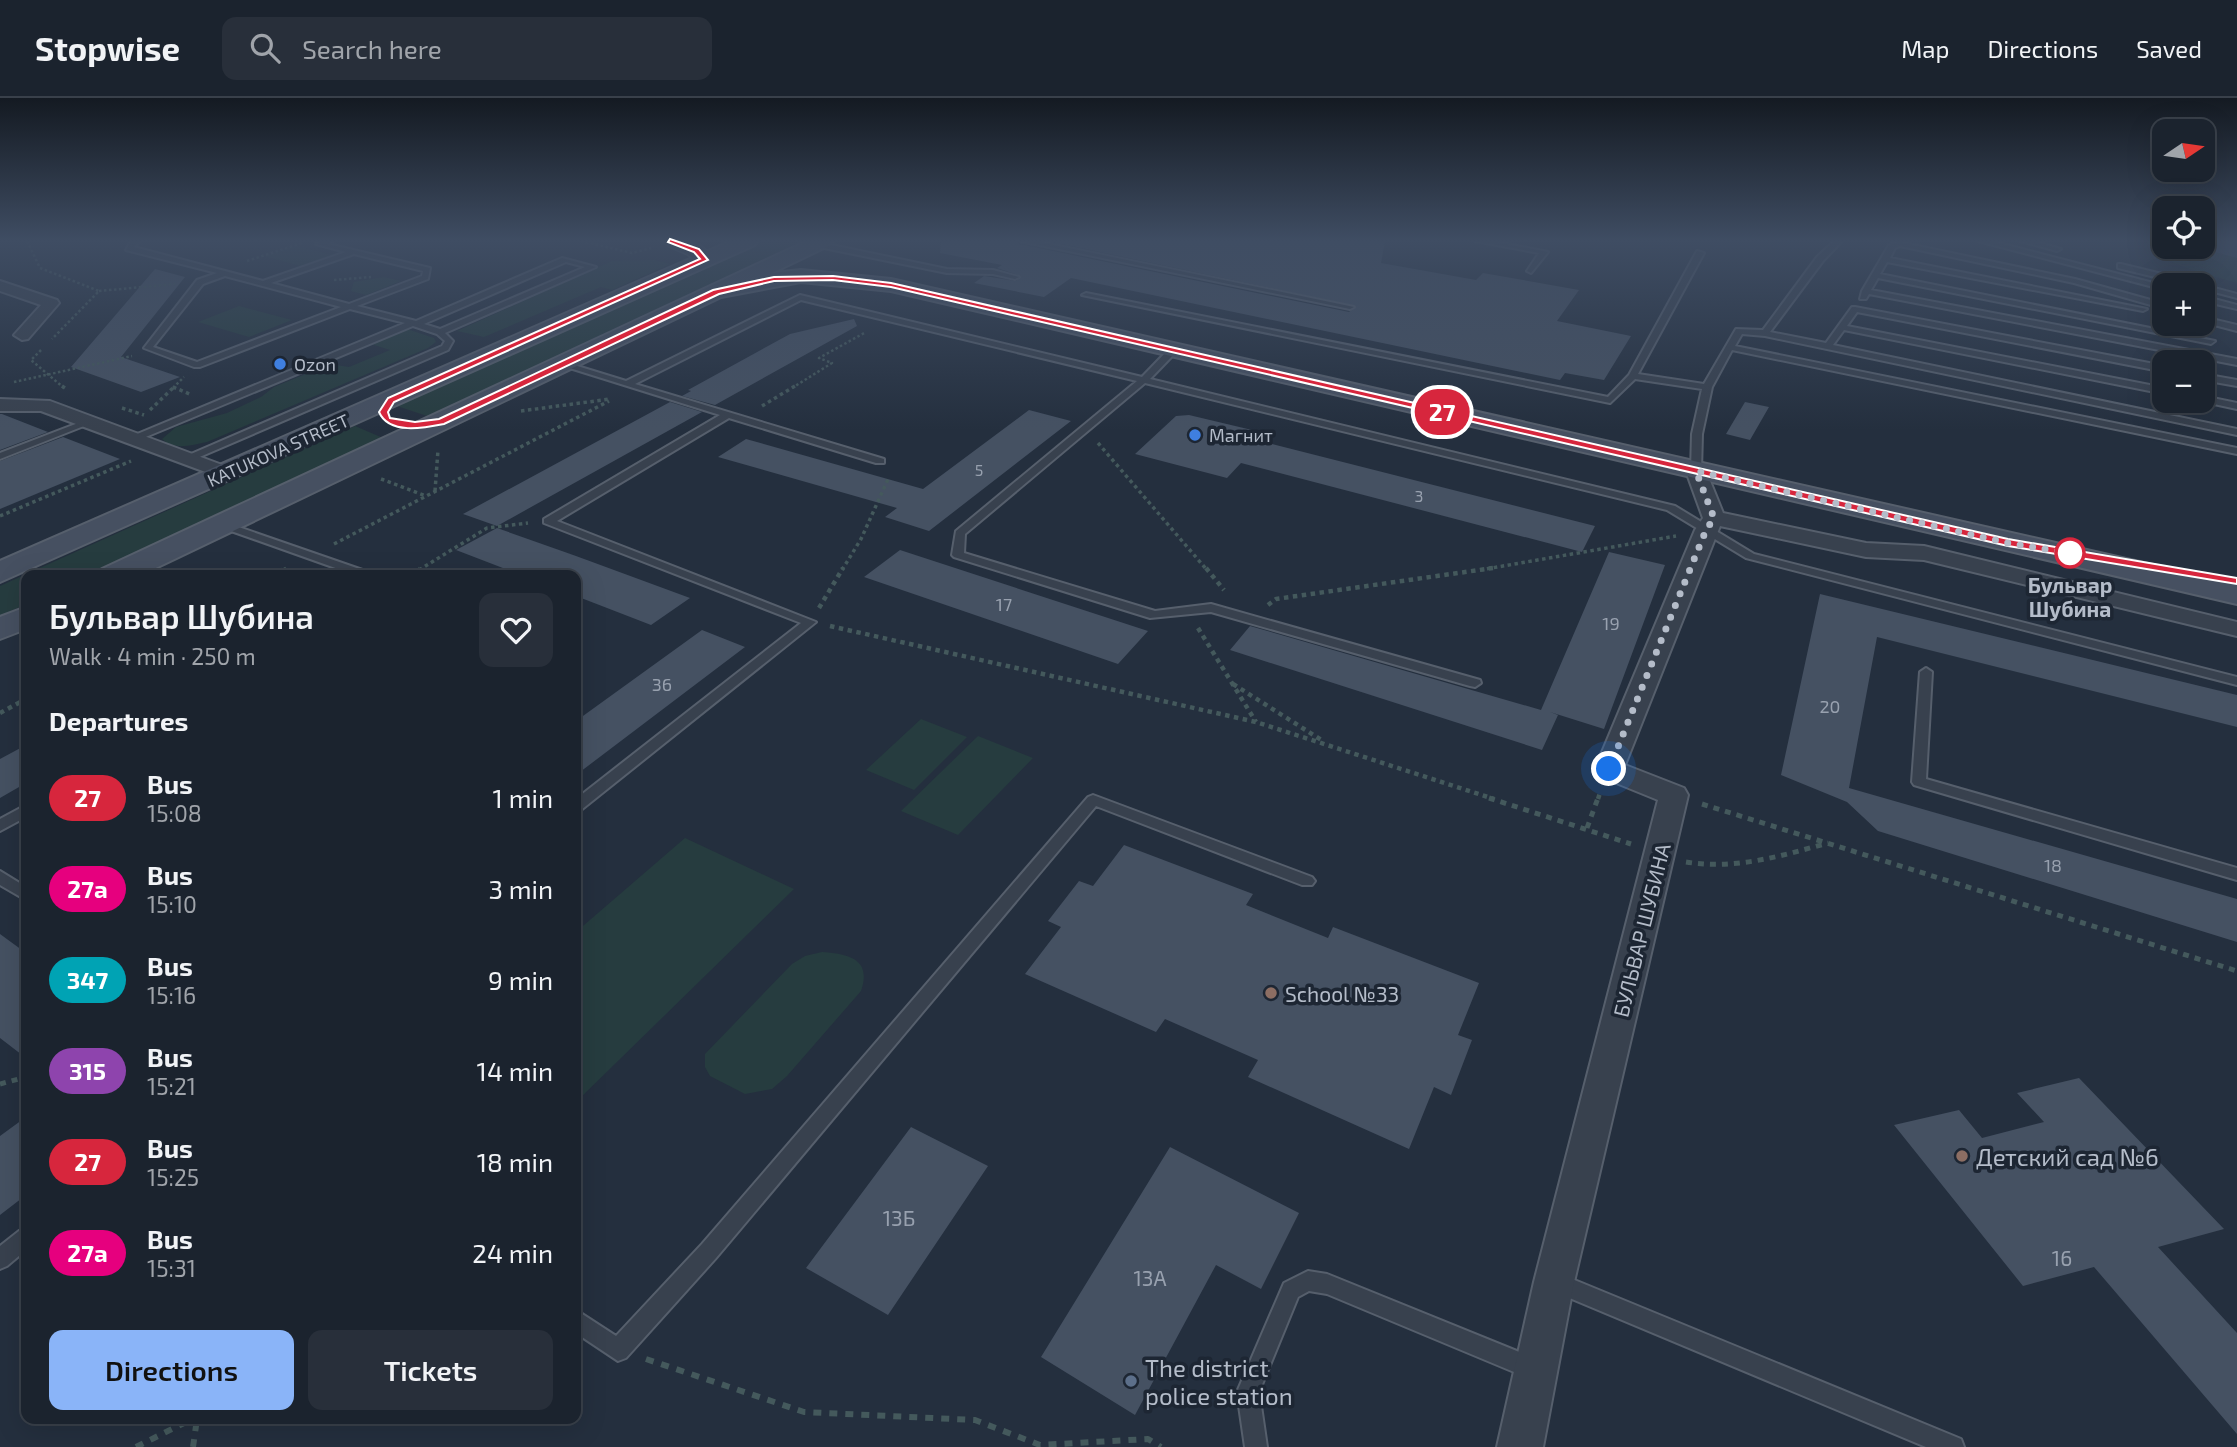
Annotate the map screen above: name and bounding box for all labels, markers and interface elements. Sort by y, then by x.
search box [222,17,712,80]
text: Stopwise [35,28,180,68]
icon: search [246,29,284,67]
text: Search here [302,33,442,64]
text: Map [1901,34,1949,63]
text: Directions [1987,34,2098,63]
text: Saved [2136,34,2202,63]
north arrow [2152,119,2216,182]
map controls [2152,119,2215,413]
button: locate [2152,196,2215,259]
button: + [2152,273,2215,336]
button: − [2152,350,2215,413]
place label: Ozon [294,353,336,375]
marker: Ozon [272,356,288,372]
line badge: 27 [1410,389,1474,435]
text: 27 [1429,397,1455,426]
street label: KATUKOVA STREET [204,409,353,491]
place label: Магнит [1209,424,1273,446]
marker: Магнит [1187,427,1203,443]
house number: 5 [975,460,983,479]
house number: 3 [1415,486,1423,505]
marker: Бульвар Шубина [2055,538,2085,568]
place label: Бульвар Шубина [2028,572,2112,621]
button: heart [479,593,553,667]
house number: 17 [996,593,1012,615]
text: Бульвар Шубина [49,596,314,636]
house number: 19 [1602,612,1620,634]
text: Walk · 4 min · 250 m [49,642,256,670]
house number: 36 [652,673,672,695]
house number: 20 [1820,695,1840,717]
text: Departures [49,705,188,736]
your location [1591,751,1626,786]
text: Bus [147,768,193,799]
text: 1 min [493,782,553,813]
text: 27 [74,783,101,812]
text: 15:08 [147,799,202,827]
street label: БУЛЬВАР ШУБИНА [1607,840,1675,1020]
house number: 18 [2044,854,2062,876]
text: Bus [147,859,193,890]
text: 3 min [488,873,553,904]
text: 27а [67,874,108,903]
text: 15:10 [147,890,197,918]
text: Bus [147,950,193,981]
text: 9 min [488,964,553,995]
text: 347 [67,965,108,994]
text: 15:16 [147,981,196,1009]
place label: School №33 [1285,981,1399,1006]
marker: School №33 [1263,985,1279,1001]
text: Bus [147,1041,193,1072]
text: 14 min [477,1055,553,1086]
text: 315 [69,1056,106,1085]
text: 15:21 [147,1072,196,1100]
text: Bus [147,1132,193,1163]
place label: Детский сад №6 [1976,1142,2159,1171]
text: 18 min [477,1146,553,1177]
text: 27 [74,1147,101,1176]
marker: Детский сад №6 [1954,1148,1970,1164]
text: 15:25 [147,1163,199,1191]
house number: 13Б [883,1205,915,1230]
text: Bus [147,1223,193,1254]
text: 24 min [472,1237,553,1268]
text: 27а [67,1238,108,1267]
house number: 16 [2052,1245,2072,1270]
text: 15:31 [147,1254,196,1282]
house number: 13А [1133,1265,1167,1290]
button: Directions [49,1330,294,1410]
button: Tickets [308,1330,553,1410]
place label: The district police station [1145,1353,1293,1410]
marker: The district police station [1123,1373,1139,1389]

